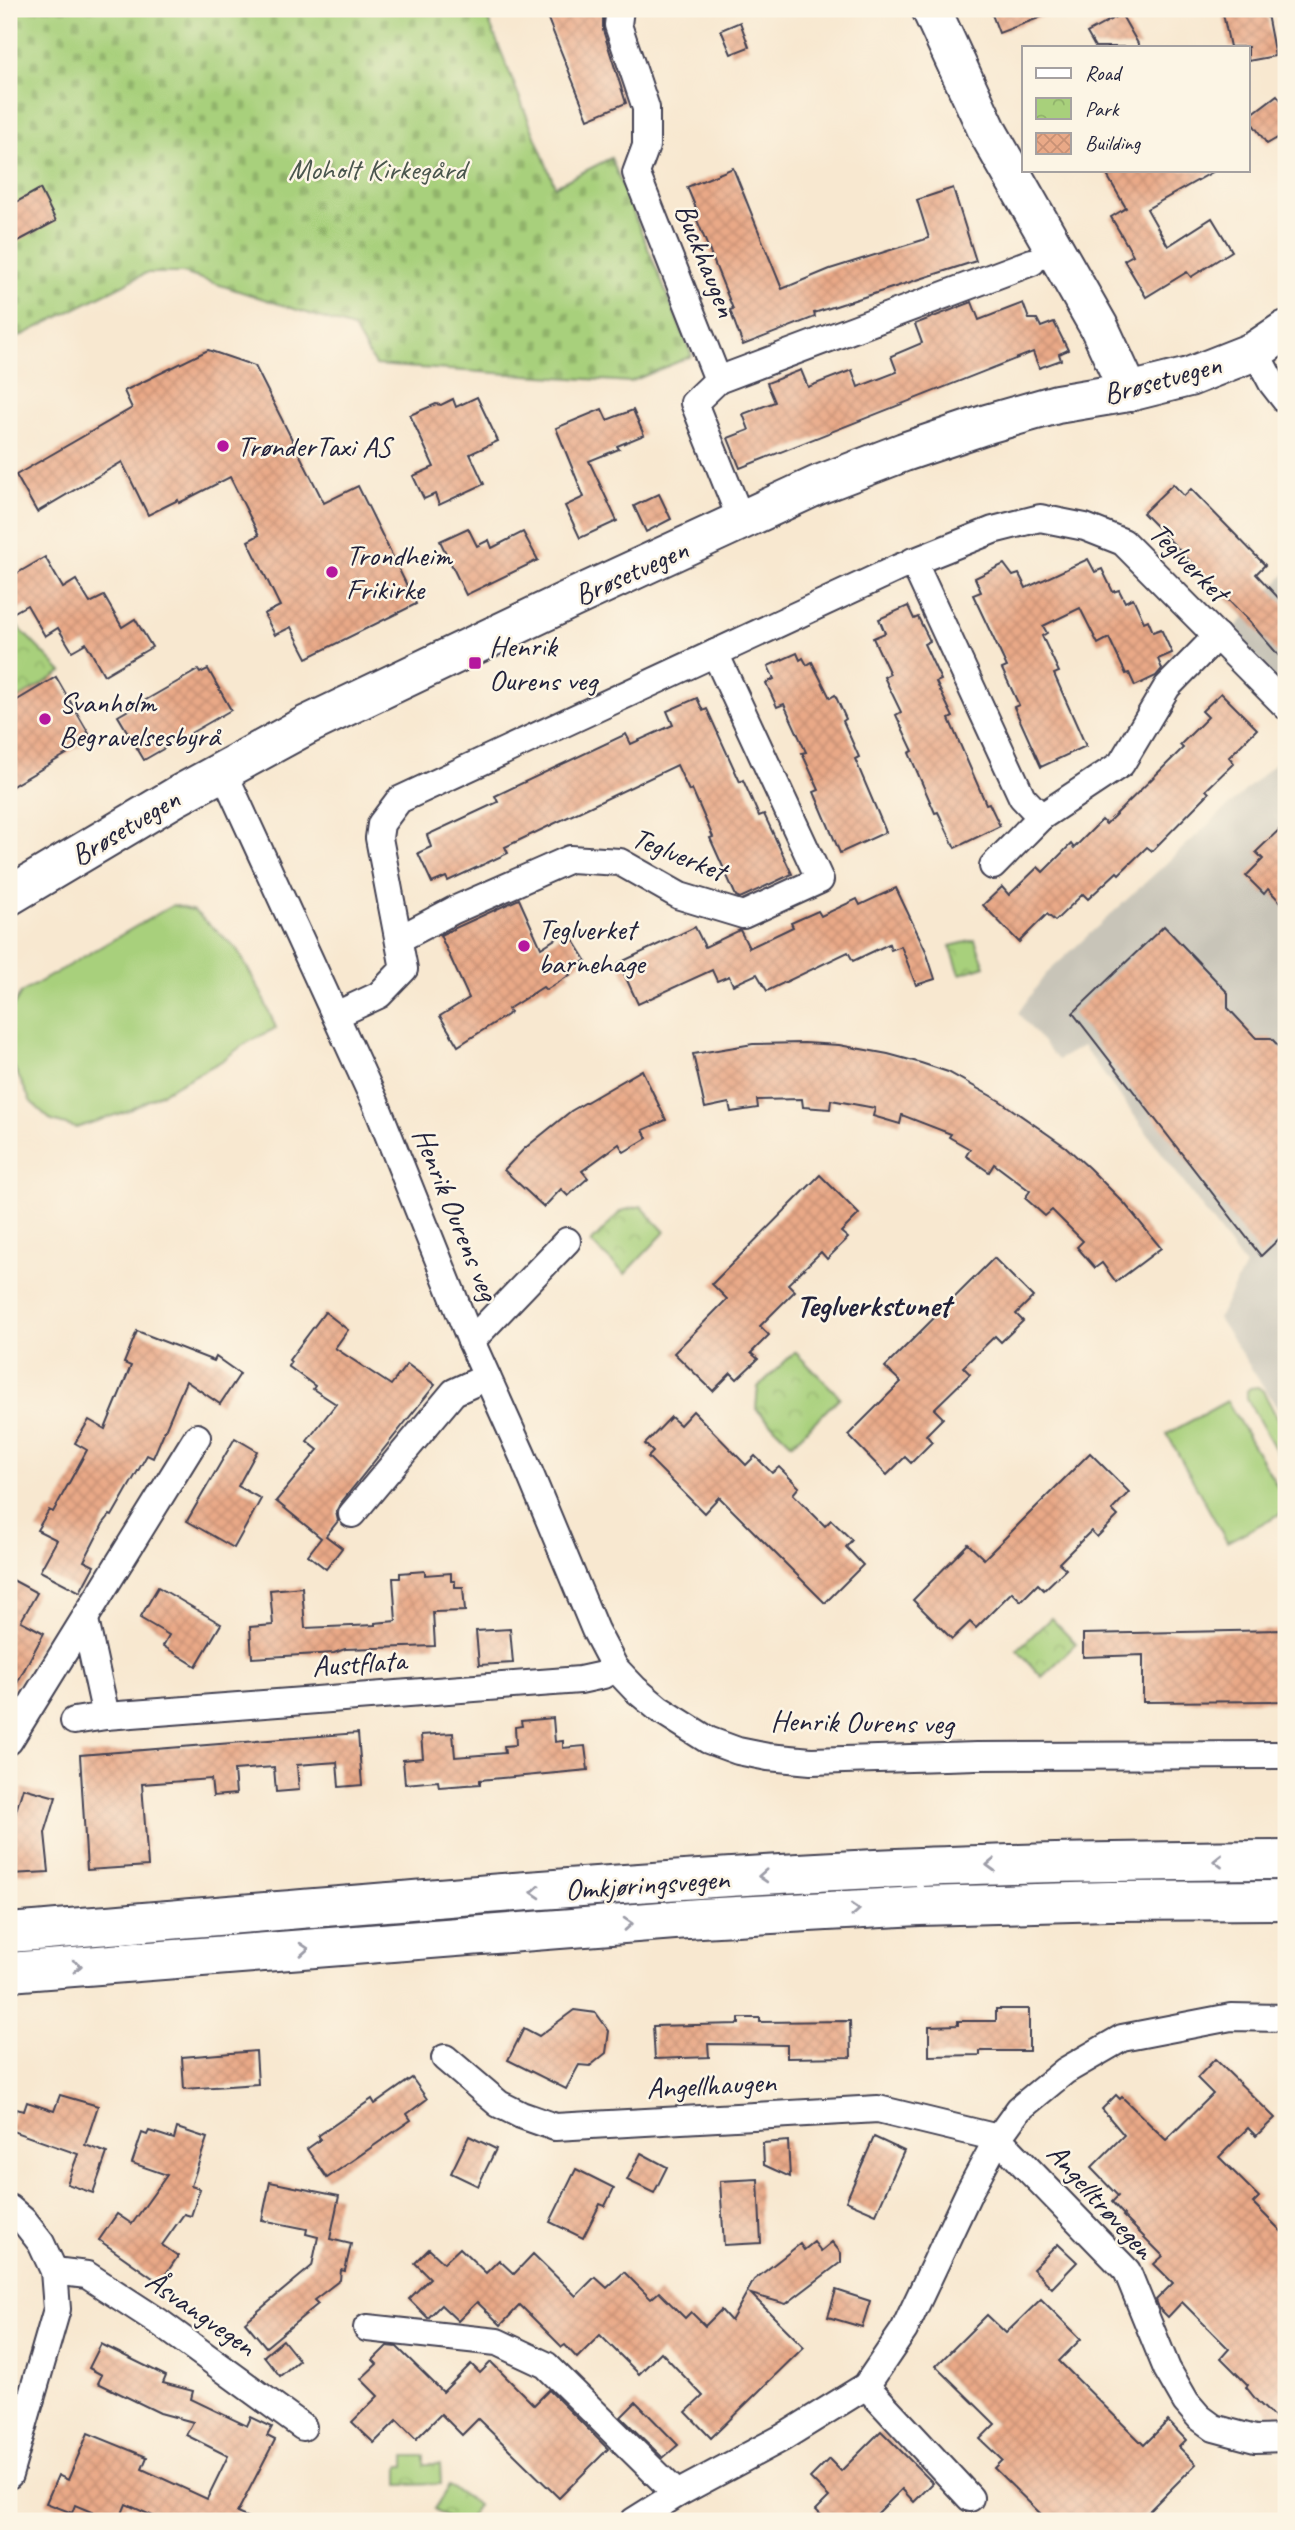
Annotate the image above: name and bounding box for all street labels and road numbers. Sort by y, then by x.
street label: Buckhaugen [666,198,746,323]
street label: Brøsetvegen [1099,345,1226,413]
street label: Teglverket [1141,514,1240,613]
street label: Brøsetvegen [568,530,694,614]
street label: Brøsetvegen [64,779,187,874]
street label: Teglverket [627,818,735,891]
street label: Henrik Ourens veg [404,1122,509,1308]
street label: Austflata [311,1641,410,1685]
street label: Henrik Ourens veg [770,1701,956,1743]
street label: Omkjøringsvegen [564,1859,732,1909]
street label: Angellhaugen [645,2063,778,2107]
street label: Angelltrøvegen [1039,2135,1164,2268]
street label: Åsvangvegen [138,2261,265,2366]

